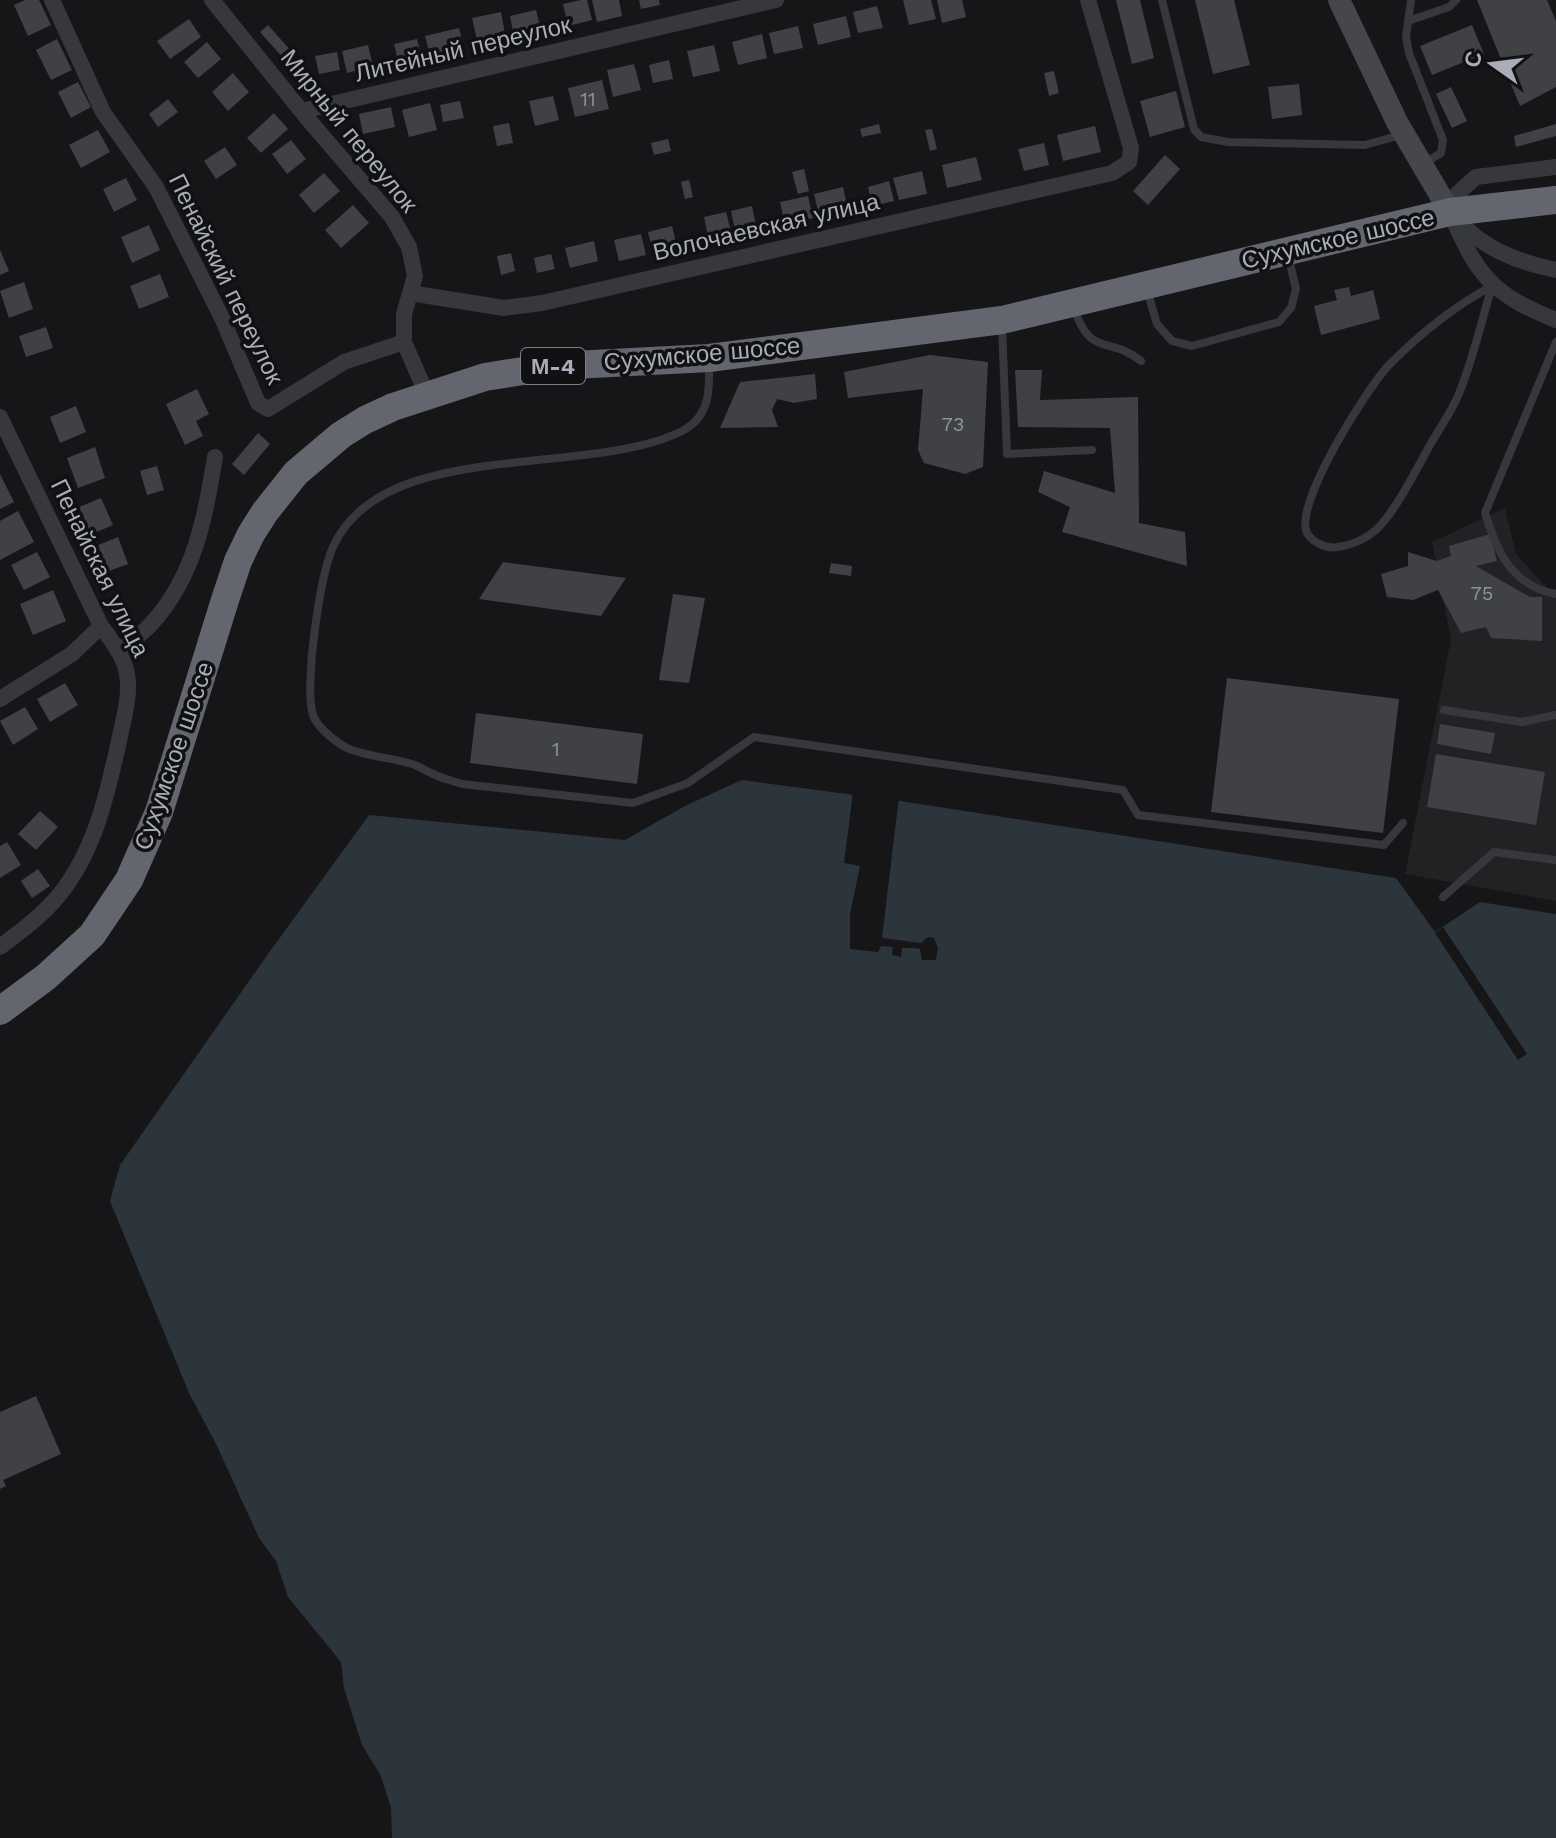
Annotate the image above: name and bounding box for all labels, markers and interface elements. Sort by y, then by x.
street label: Литейный переулок [352,10,574,88]
north arrow [1452,24,1532,104]
street label: Мирный переулок [275,44,424,218]
text: С [1459,48,1487,70]
house number: 11 [580,87,596,111]
street label: Пенайский переулок [163,169,289,389]
street label: Волочаевская улица [650,187,882,267]
street label: Сухумское шоссе [1239,203,1437,275]
street label: Сухумское шоссе [603,331,801,377]
road number: М-4 [521,348,585,384]
house number: 73 [942,412,964,436]
street label: Пенайская улица [45,475,155,662]
house number: 75 [1471,581,1493,605]
street label: Сухумское шоссе [129,658,219,854]
house number: 1 [552,737,560,761]

